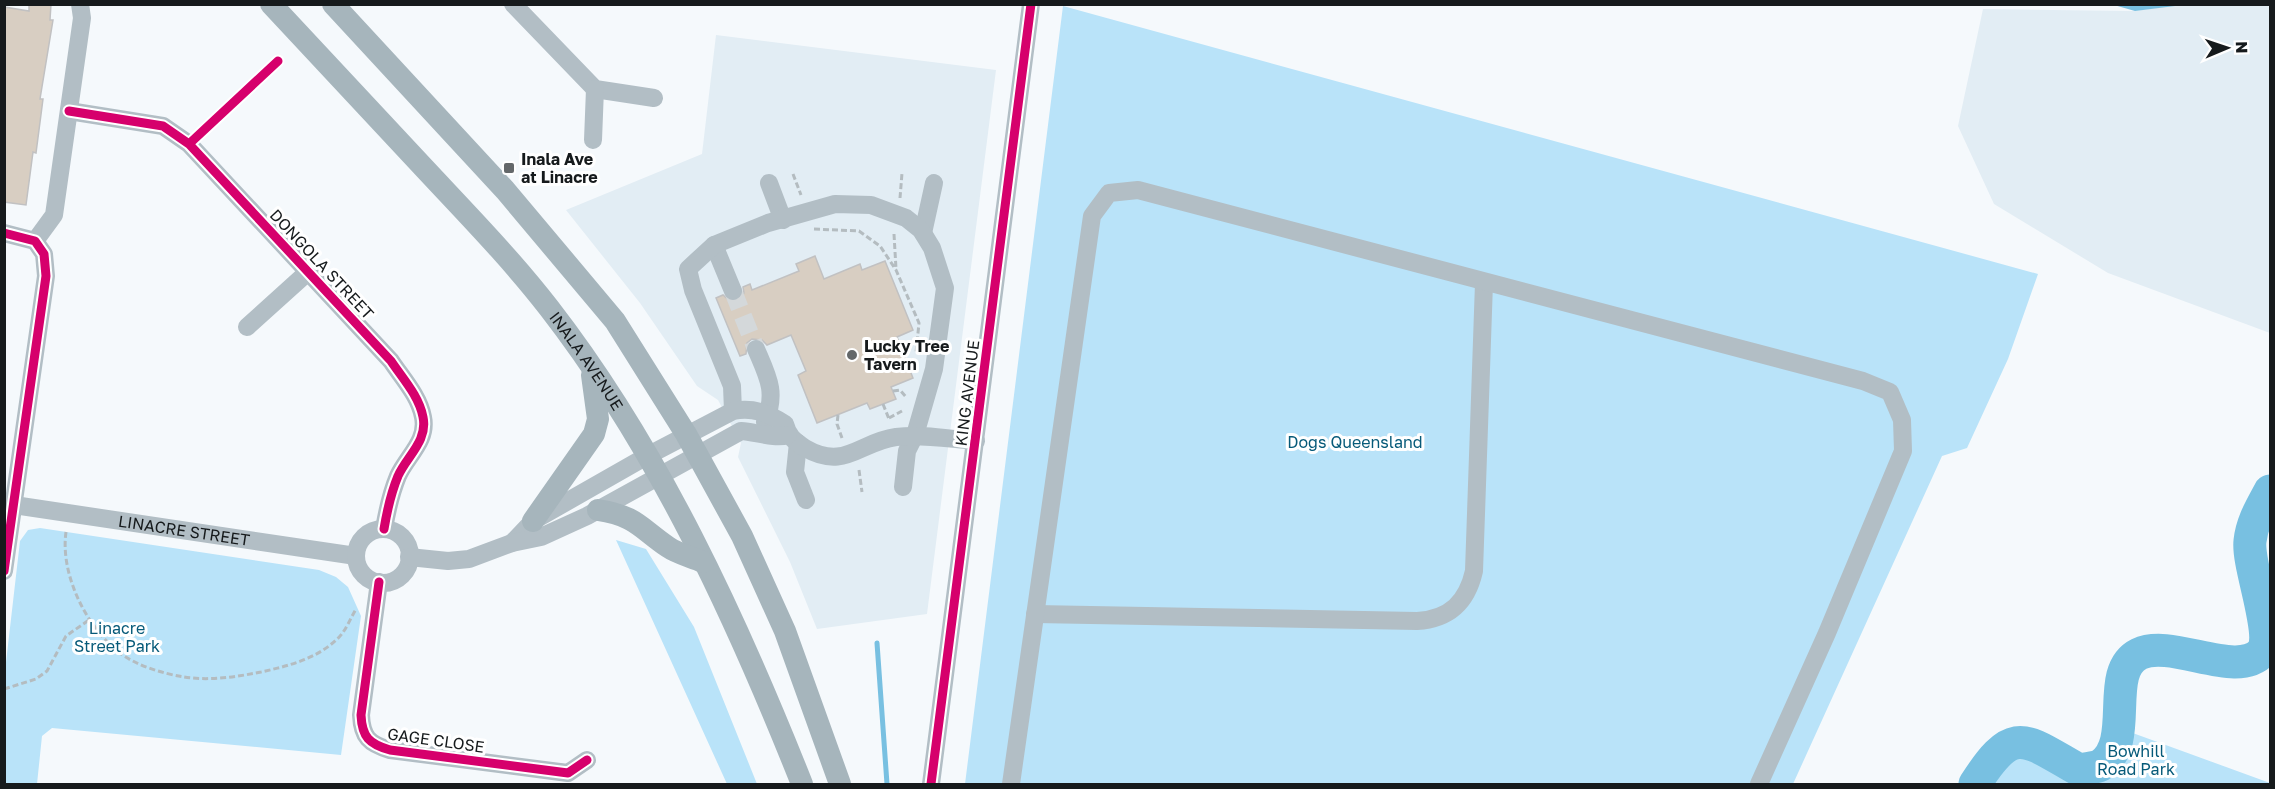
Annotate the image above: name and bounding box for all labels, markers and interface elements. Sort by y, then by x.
north arrow [2197,18,2257,78]
text: N [2232,41,2252,54]
place label: Inala Ave at Linacre [521,149,598,187]
marker: Inala Ave at Linacre [502,161,516,175]
street label: DONGOLA STREET [266,205,378,323]
street label: INALA AVENUE [545,308,628,414]
place label: Lucky Tree Tavern [864,336,949,374]
street label: KING AVENUE [951,339,983,447]
marker: Lucky Tree Tavern [845,348,859,362]
park label: Dogs Queensland [1287,432,1423,452]
street label: LINACRE STREET [117,511,251,550]
park label: Linacre Street Park [74,618,160,656]
street label: GAGE CLOSE [386,723,486,757]
park label: Bowhill Road Park [2097,741,2175,779]

